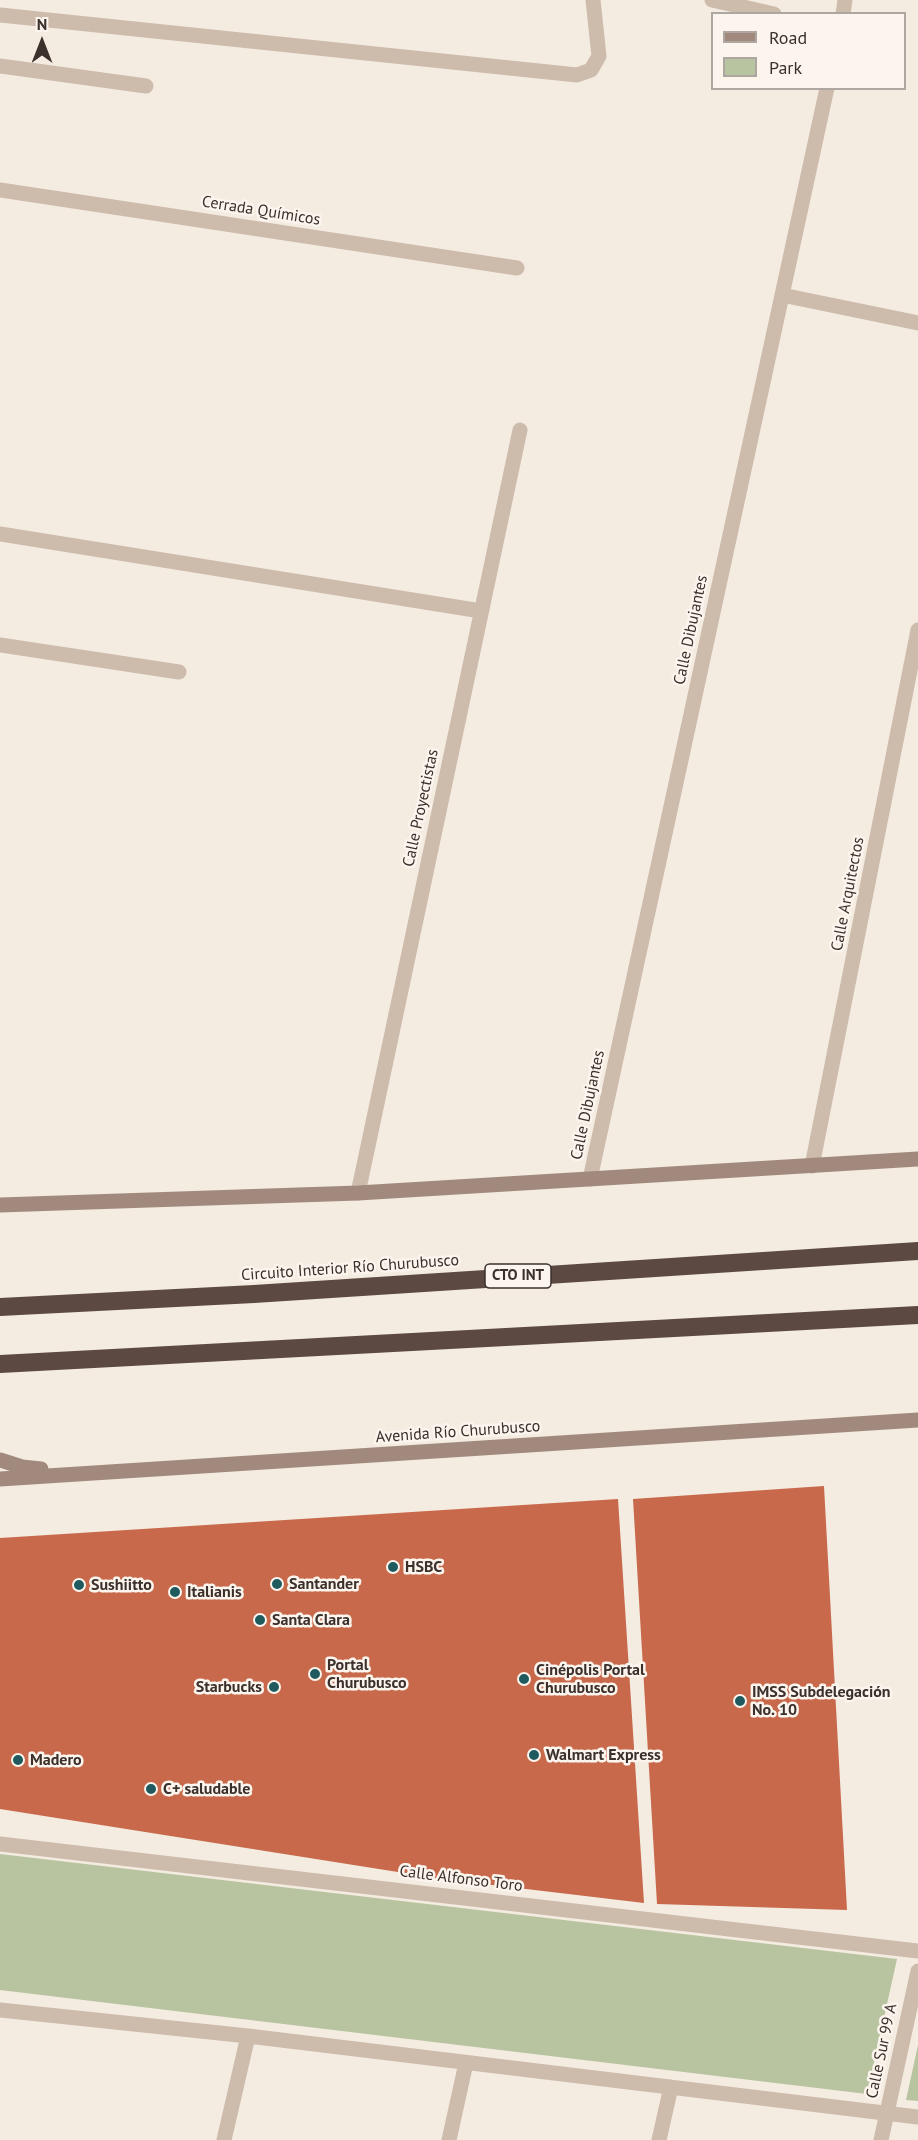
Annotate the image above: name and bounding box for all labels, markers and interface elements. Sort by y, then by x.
north arrow [12,12,72,72]
legend [711,12,906,90]
text: N [37,14,47,34]
text: Road [769,26,807,49]
text: Park [769,56,802,79]
street label: Cerrada Químicos [200,192,322,230]
street label: Calle Dibujantes [670,573,712,687]
street label: Calle Proyectistas [399,747,443,869]
street label: Calle Arquitectos [828,835,868,953]
street label: Calle Dibujantes [567,1048,609,1162]
street label: Circuito Interior Río Churubusco [240,1251,460,1285]
road number: CTO INT [485,1264,551,1288]
street label: Avenida Río Churubusco [375,1417,541,1447]
place label: HSBC [405,1557,442,1577]
marker: HSBC [386,1560,400,1574]
place label: Santander [289,1574,359,1594]
place label: Sushiitto [91,1575,152,1595]
marker: Santander [270,1577,284,1591]
marker: Sushiitto [72,1578,86,1592]
place label: Italianis [187,1582,242,1602]
marker: Italianis [168,1585,182,1599]
place label: Santa Clara [272,1610,350,1630]
marker: Santa Clara [253,1613,267,1627]
place label: Portal Churubusco [327,1655,407,1693]
place label: Cinépolis Portal Churubusco [536,1660,645,1698]
marker: Portal Churubusco [308,1667,322,1681]
marker: Cinépolis Portal Churubusco [517,1672,531,1686]
place label: Starbucks [196,1677,262,1697]
marker: Starbucks [267,1680,281,1694]
place label: IMSS Subdelegación No. 10 [752,1682,891,1720]
marker: IMSS Subdelegación No. 10 [733,1694,747,1708]
place label: Walmart Express [546,1745,661,1765]
marker: Walmart Express [527,1748,541,1762]
place label: Madero [30,1750,82,1770]
marker: Madero [11,1753,25,1767]
place label: C+ saludable [163,1779,250,1799]
marker: C+ saludable [144,1782,158,1796]
street label: Calle Alfonso Toro [398,1862,524,1896]
street label: Calle Sur 99 A [863,2002,901,2100]

